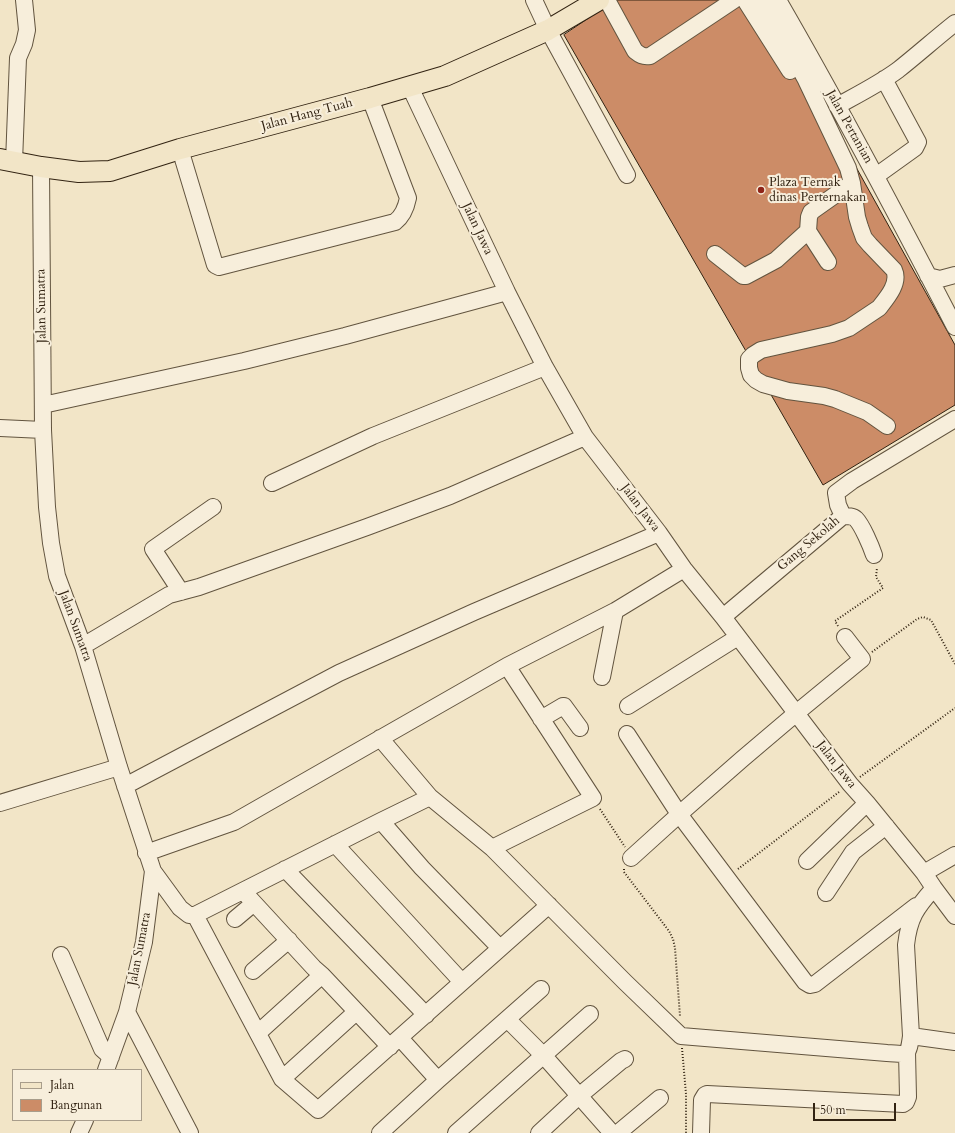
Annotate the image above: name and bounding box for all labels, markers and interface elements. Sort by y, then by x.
street label: Jalan Pertanian [822,87,876,167]
street label: Jalan Hang Tuah [260,95,354,135]
place label: Plaza Ternak dinas Perternakan [769,175,866,206]
marker: Plaza Ternak dinas Perternakan [756,185,766,195]
street label: Jalan Jawa [458,200,496,258]
street label: Jalan Sumatra [34,269,50,343]
street label: Jalan Jawa [617,481,663,535]
street label: Gang Sekolah [775,513,843,575]
street label: Jalan Sumatra [55,588,95,664]
street label: Jalan Jawa [813,738,859,792]
street label: Jalan Sumatra [125,911,155,987]
legend [12,1069,142,1121]
text: Jalan [50,1077,74,1093]
scale bar [815,1095,898,1121]
text: Bangunan [50,1097,102,1113]
text: 50 m [820,1102,846,1118]

